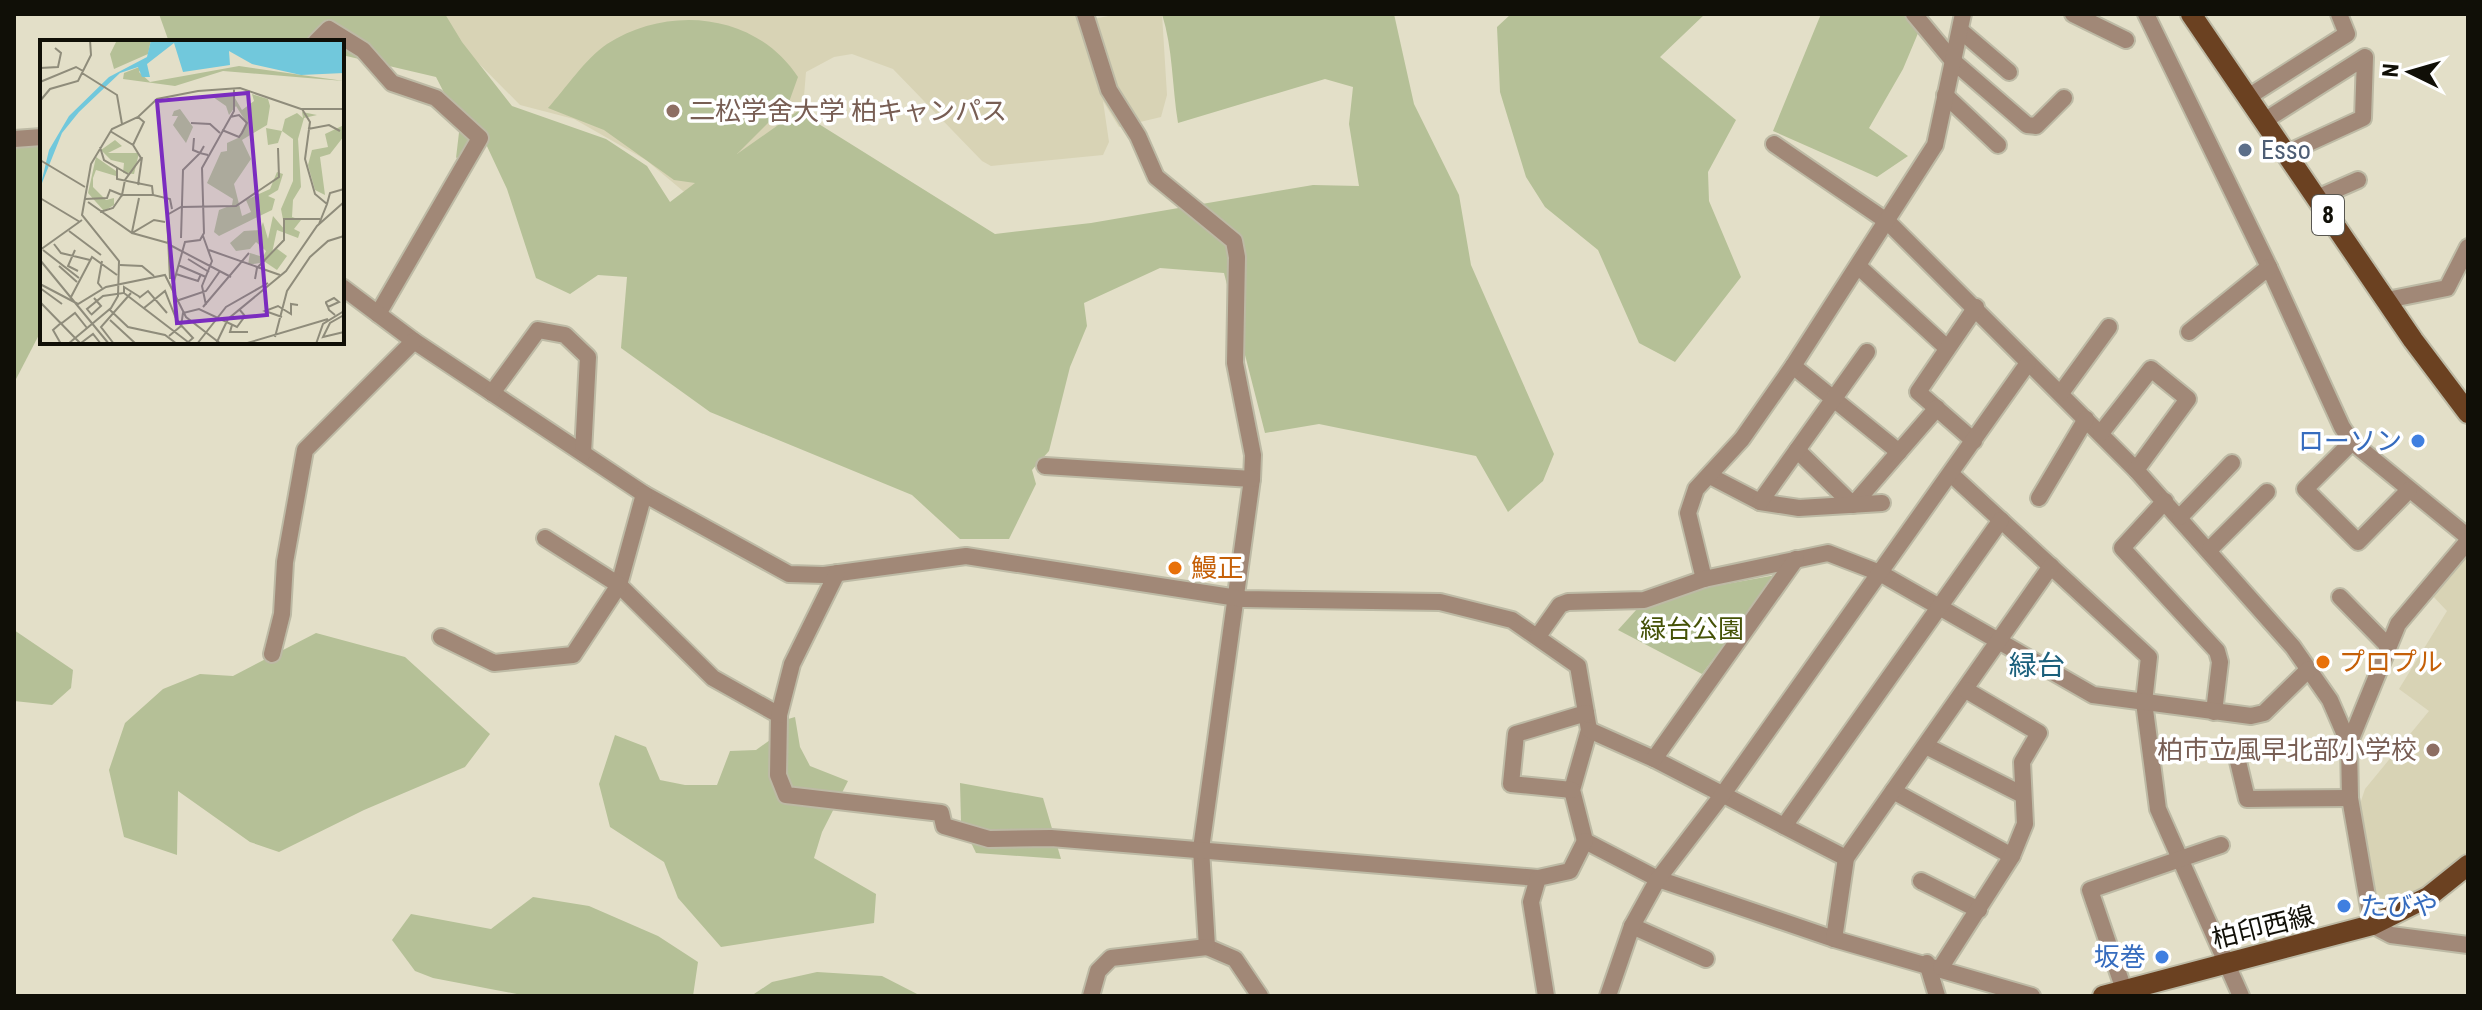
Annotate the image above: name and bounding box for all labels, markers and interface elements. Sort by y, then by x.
north arrow [2370,32,2450,112]
inset map [40,40,344,344]
text: N [2378,62,2404,78]
place label: 二松学舍大学 柏キャンパス [689,96,1007,126]
marker: 二松学舍大学 柏キャンパス [664,102,682,120]
place label: Esso [2261,135,2311,165]
marker: Esso [2236,141,2254,159]
road number: 8 [2312,195,2344,235]
place label: ローソン [2298,426,2402,456]
marker: ローソン [2409,432,2427,450]
place label: 鰻正 [1191,553,1243,583]
marker: 鰻正 [1166,559,1184,577]
park label: 緑台公園 [1640,614,1744,644]
place label: プロプル [2339,647,2443,677]
district label: 緑台 [2009,649,2065,682]
marker: プロプル [2314,653,2332,671]
place label: 柏市立風早北部小学校 [2157,735,2417,765]
marker: 柏市立風早北部小学校 [2424,741,2442,759]
place label: たびや [2360,891,2438,921]
marker: たびや [2335,897,2353,915]
street label: 柏印西線 [2209,900,2317,954]
place label: 坂巻 [2094,942,2146,972]
marker: 坂巻 [2153,948,2171,966]

